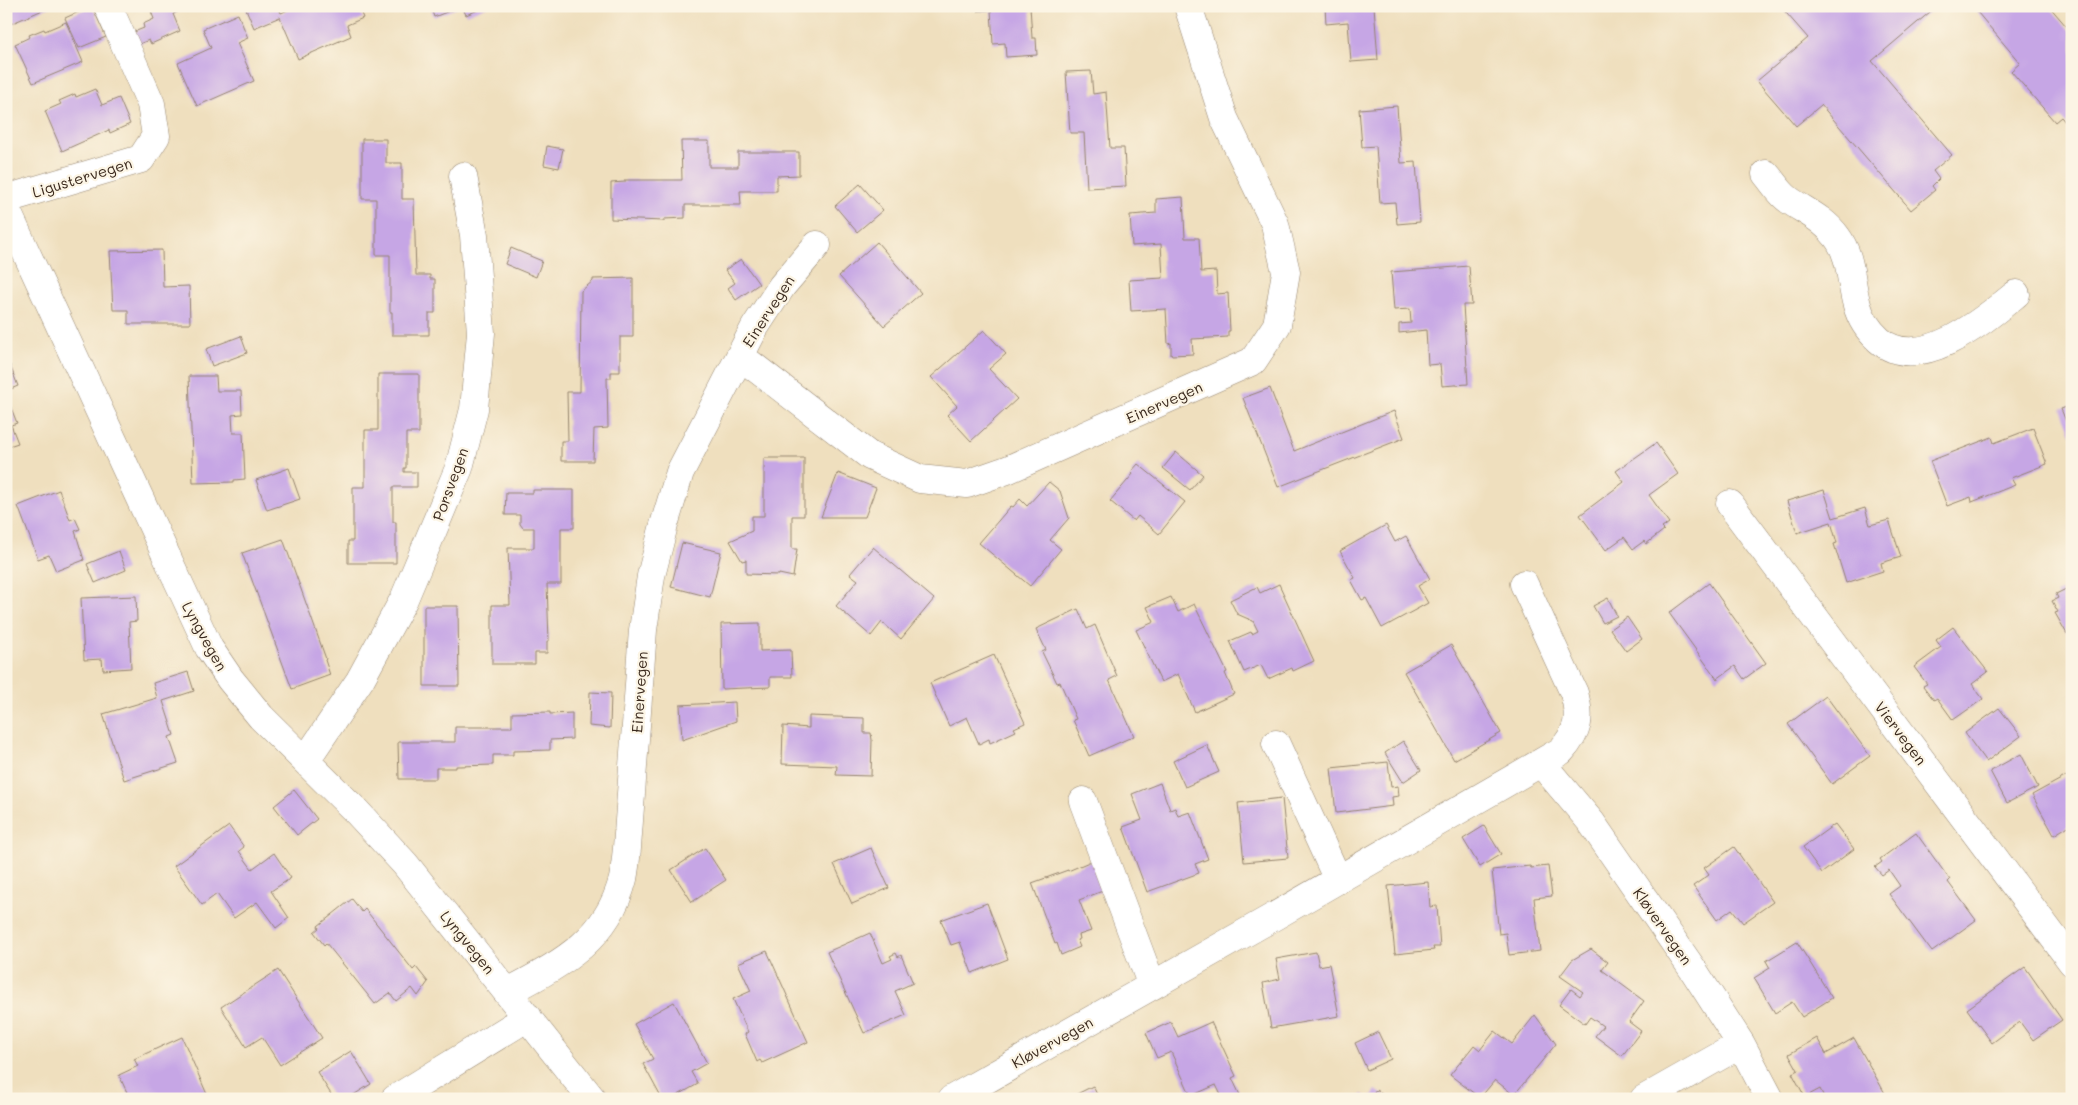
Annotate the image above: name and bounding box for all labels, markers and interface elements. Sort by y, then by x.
street label: Ligustervegen [30,152,134,202]
street label: Einervegen [737,271,799,351]
street label: Einervegen [1123,376,1205,428]
street label: Porsvegen [428,445,472,523]
street label: Lyngvegen [178,598,232,674]
street label: Einervegen [626,650,652,734]
street label: Viervegen [1871,697,1931,769]
street label: Kløvervegen [1629,883,1697,969]
street label: Lyngvegen [436,906,500,978]
street label: Kløvervegen [1008,1011,1096,1073]

